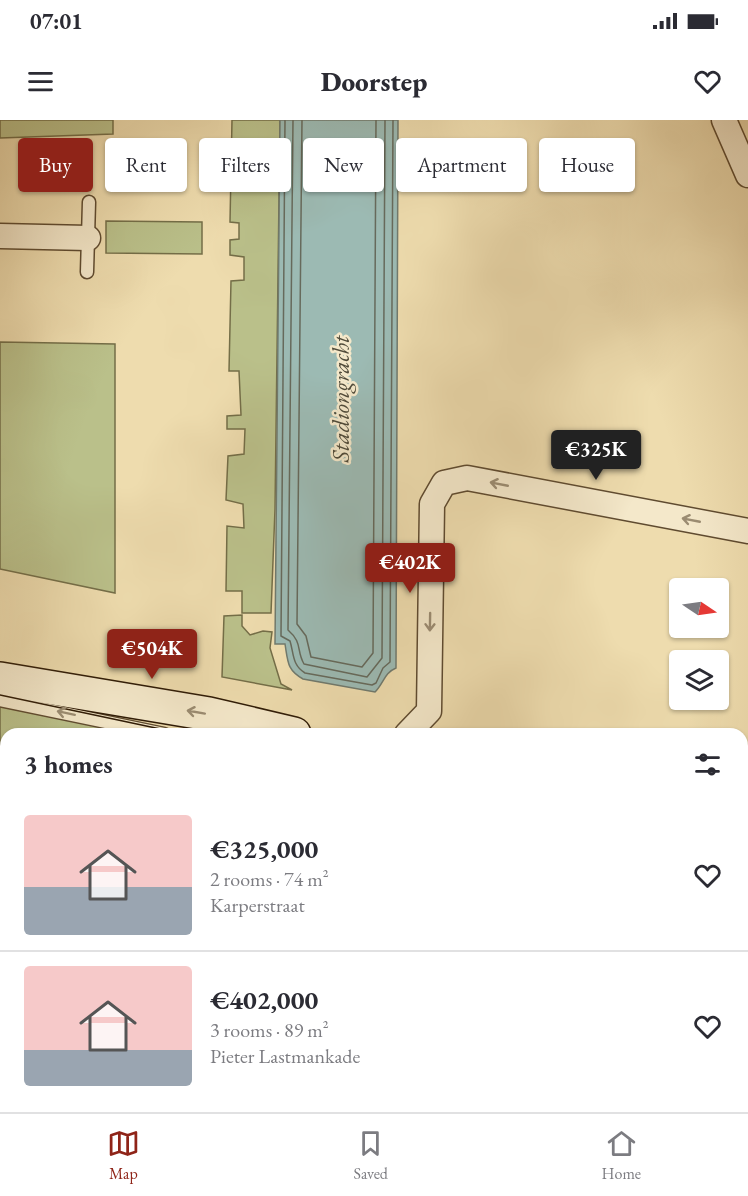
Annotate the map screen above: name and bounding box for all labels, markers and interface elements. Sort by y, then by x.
text: 07:01 [30,7,83,36]
text: Doorstep [321,64,427,99]
icon: menu [24,65,57,98]
icon: heart [691,65,724,98]
chip: Buy [18,138,93,192]
chip: Rent [105,138,187,192]
chip: Filters [199,138,291,192]
chip: New [303,138,384,192]
chip: Apartment [396,138,527,192]
chip: House [539,138,635,192]
water label: Stadiongracht [325,335,356,463]
pin: €325K [554,430,638,481]
text: €325K [565,436,627,462]
one-way arrow [490,478,509,489]
one-way arrow [681,514,701,525]
pin: €402K [368,543,452,594]
text: €402K [379,549,441,575]
north arrow [669,578,729,638]
map controls [669,578,729,710]
one-way arrow [425,612,436,632]
pin: €504K [110,629,194,680]
text: €504K [121,635,183,661]
button: layers [669,650,729,710]
one-way arrow [186,706,206,717]
one-way arrow [56,707,76,718]
text: 3 homes [24,747,113,781]
icon: filters [691,748,724,781]
text: €325,000 [210,832,318,866]
icon: home [72,839,144,911]
icon: heart [691,859,724,892]
text: 2 rooms · 74 m² [210,866,329,892]
text: Karperstraat [210,892,305,918]
text: €402,000 [210,983,318,1017]
icon: home [72,990,144,1062]
icon: heart [691,1010,724,1043]
text: 3 rooms · 89 m² [210,1017,329,1043]
text: Pieter Lastmankade [210,1043,360,1069]
tab: Map [107,1127,140,1184]
tab: Saved [354,1127,388,1184]
tab: Home [602,1127,641,1184]

